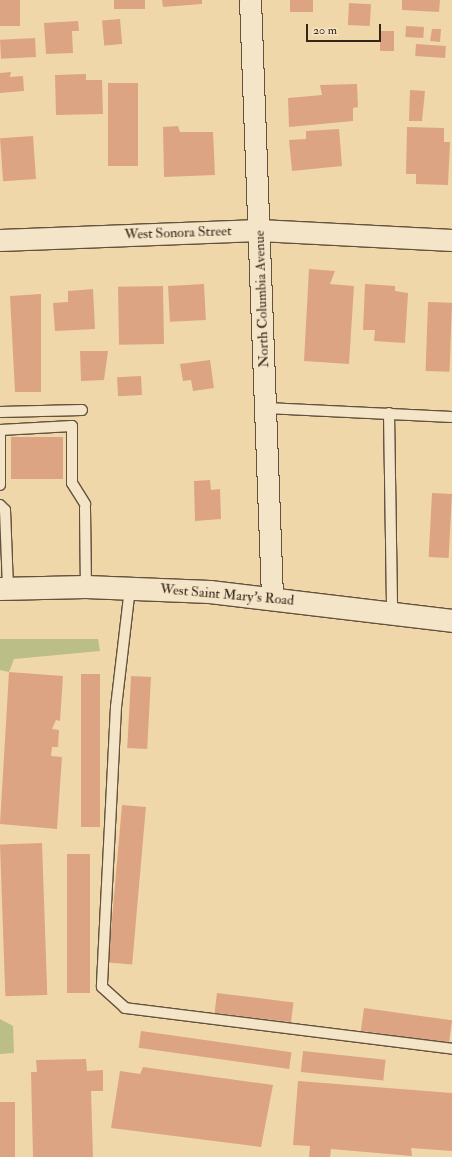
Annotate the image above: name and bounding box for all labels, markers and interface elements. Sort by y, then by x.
scale bar [308,16,383,42]
text: 20 m [313,23,337,38]
street label: West Sonora Street [124,223,232,243]
street label: North Columbia Avenue [251,230,273,368]
street label: West Saint Mary's Road [159,581,295,609]

